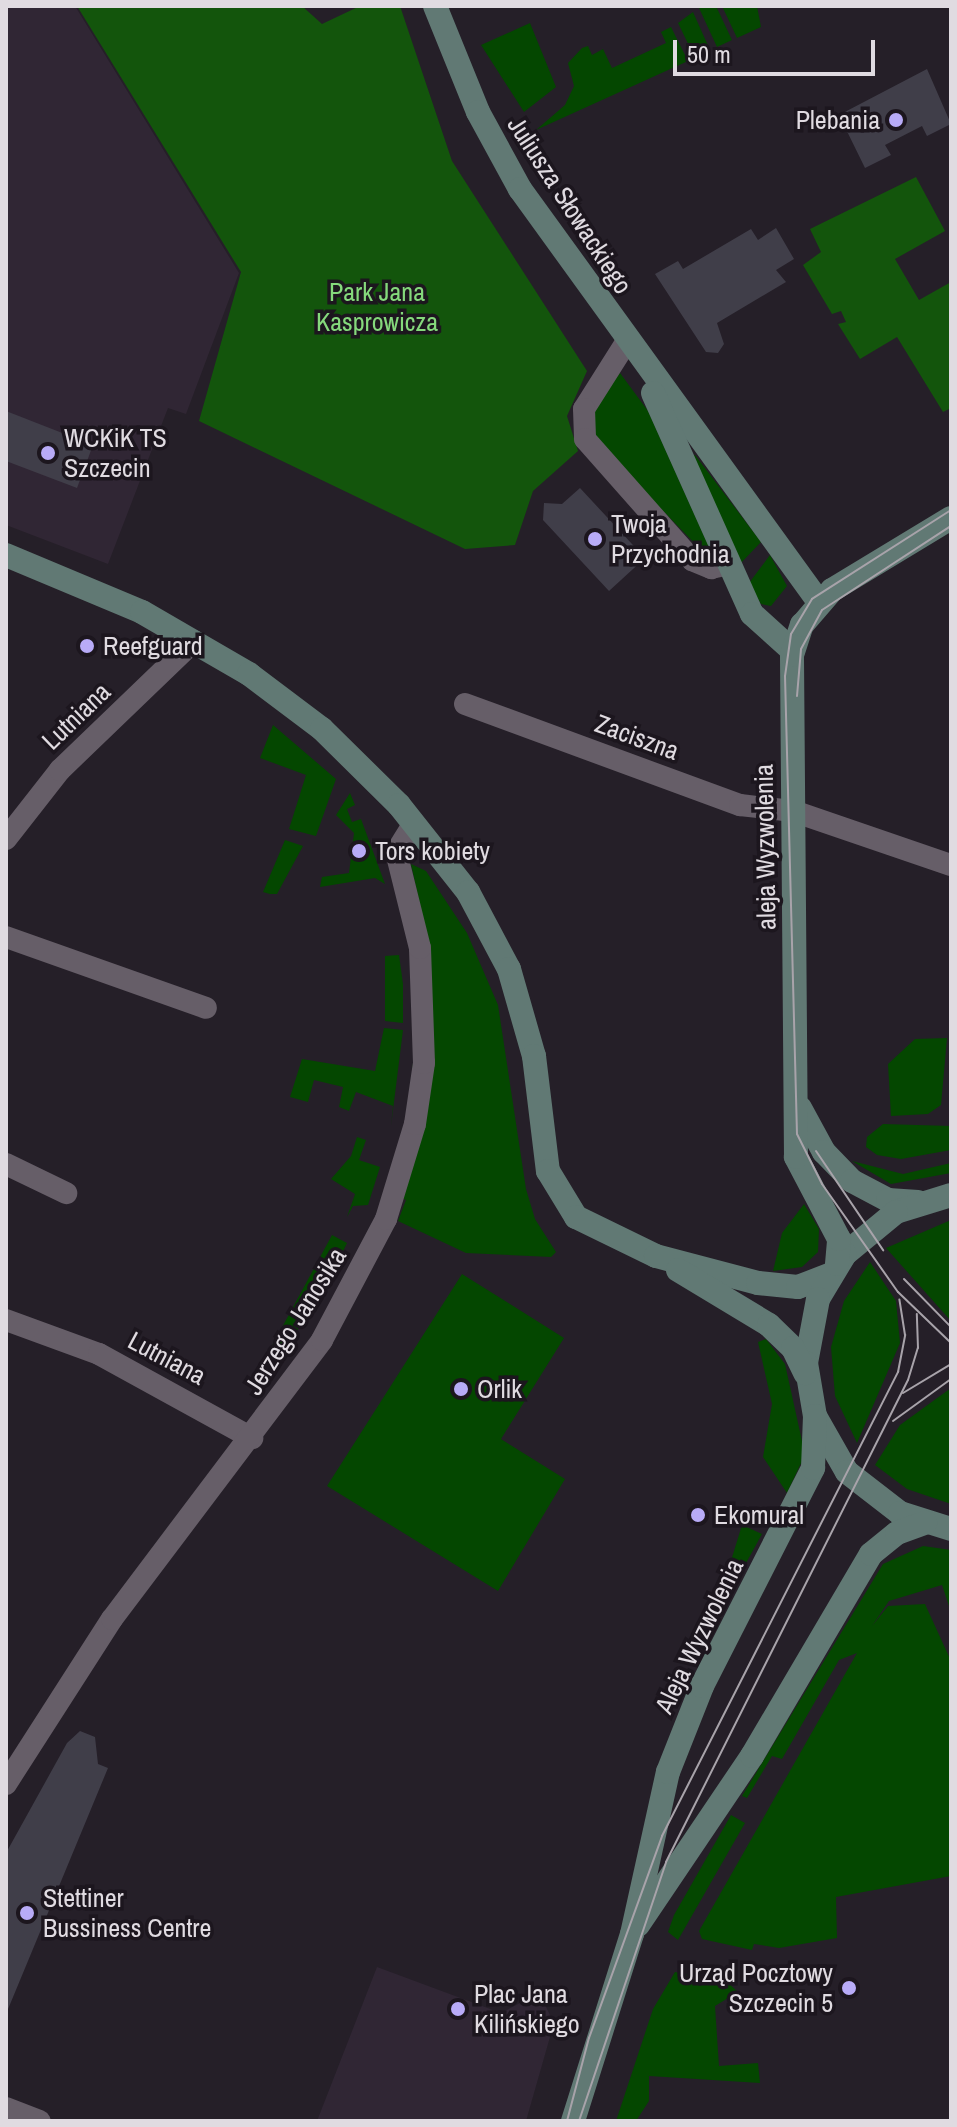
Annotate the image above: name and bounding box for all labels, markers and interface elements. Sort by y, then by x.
scale bar [677,24,879,74]
text: 50 m [687,38,731,70]
place label: Plebania [796,104,880,136]
street label: Juliusza Słowackiego [501,111,639,299]
marker: Plebania [887,111,905,129]
park label: Park Jana Kasprowicza [316,276,438,338]
place label: WCKiK TS Szczecin [64,422,167,484]
marker: WCKiK TS Szczecin [39,444,57,462]
place label: Twoja Przychodnia [611,508,730,570]
marker: Twoja Przychodnia [586,530,604,548]
place label: Reefguard [103,630,203,662]
marker: Reefguard [78,637,96,655]
street label: Lutniana [35,676,117,756]
street label: Zaciszna [591,708,683,766]
street label: aleja Wyzwolenia [748,764,782,930]
place label: Tors kobiety [375,835,490,867]
marker: Tors kobiety [350,842,368,860]
street label: Jerzego Janosika [237,1242,353,1400]
street label: Lutniana [123,1325,211,1391]
place label: Orlik [477,1373,522,1405]
marker: Orlik [452,1380,470,1398]
place label: Ekomural [714,1499,804,1531]
marker: Ekomural [689,1506,707,1524]
street label: Aleja Wyzwolenia [648,1554,750,1718]
place label: Stettiner Bussiness Centre [43,1882,211,1944]
marker: Stettiner Bussiness Centre [18,1904,36,1922]
place label: Urząd Pocztowy Szczecin 5 [679,1957,833,2018]
place label: Plac Jana Kilińskiego [474,1978,579,2040]
marker: Urząd Pocztowy Szczecin 5 [840,1979,858,1997]
marker: Plac Jana Kilińskiego [449,2000,467,2018]

